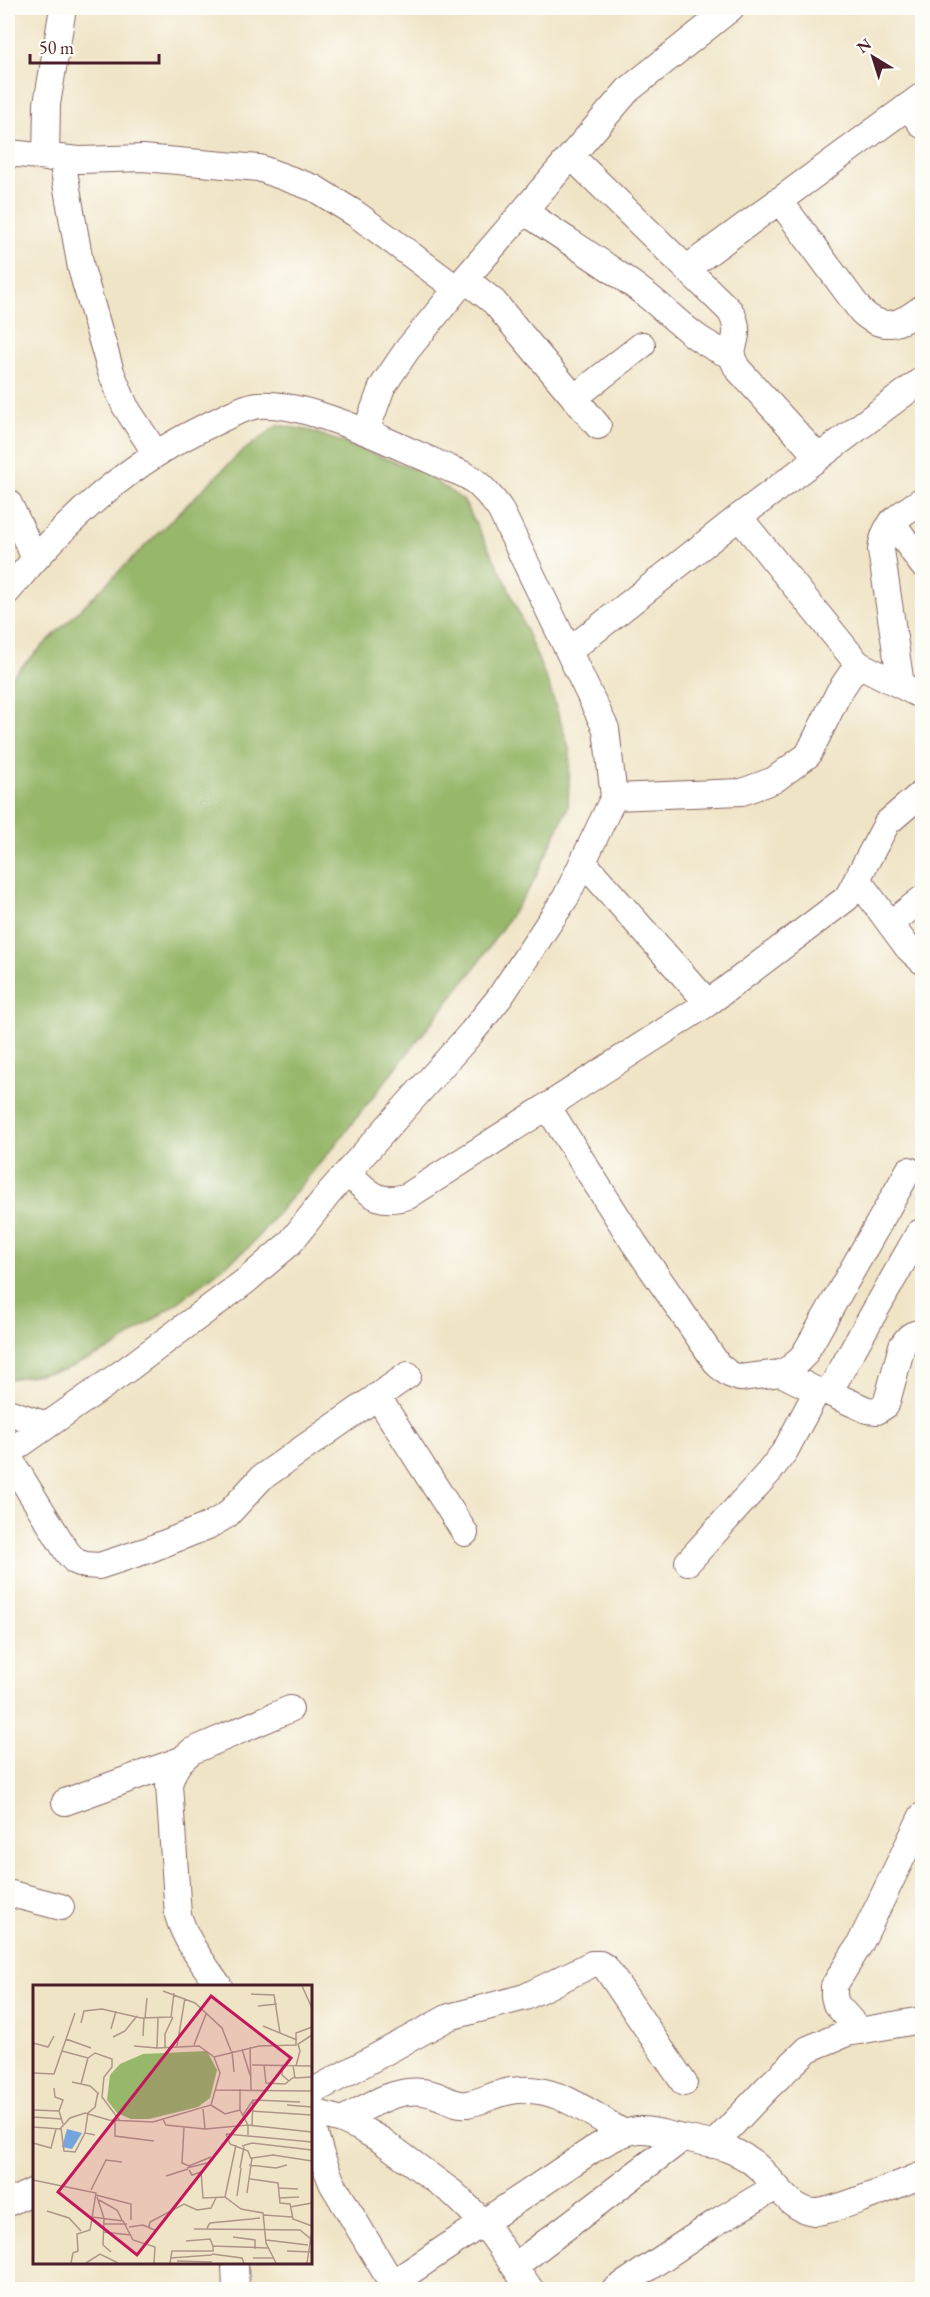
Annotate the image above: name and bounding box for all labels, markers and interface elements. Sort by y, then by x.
scale bar [30,27,159,65]
north arrow [843,27,903,87]
text: N [853,33,876,58]
text: 50 m [39,36,74,59]
inset map [33,1985,312,2264]

